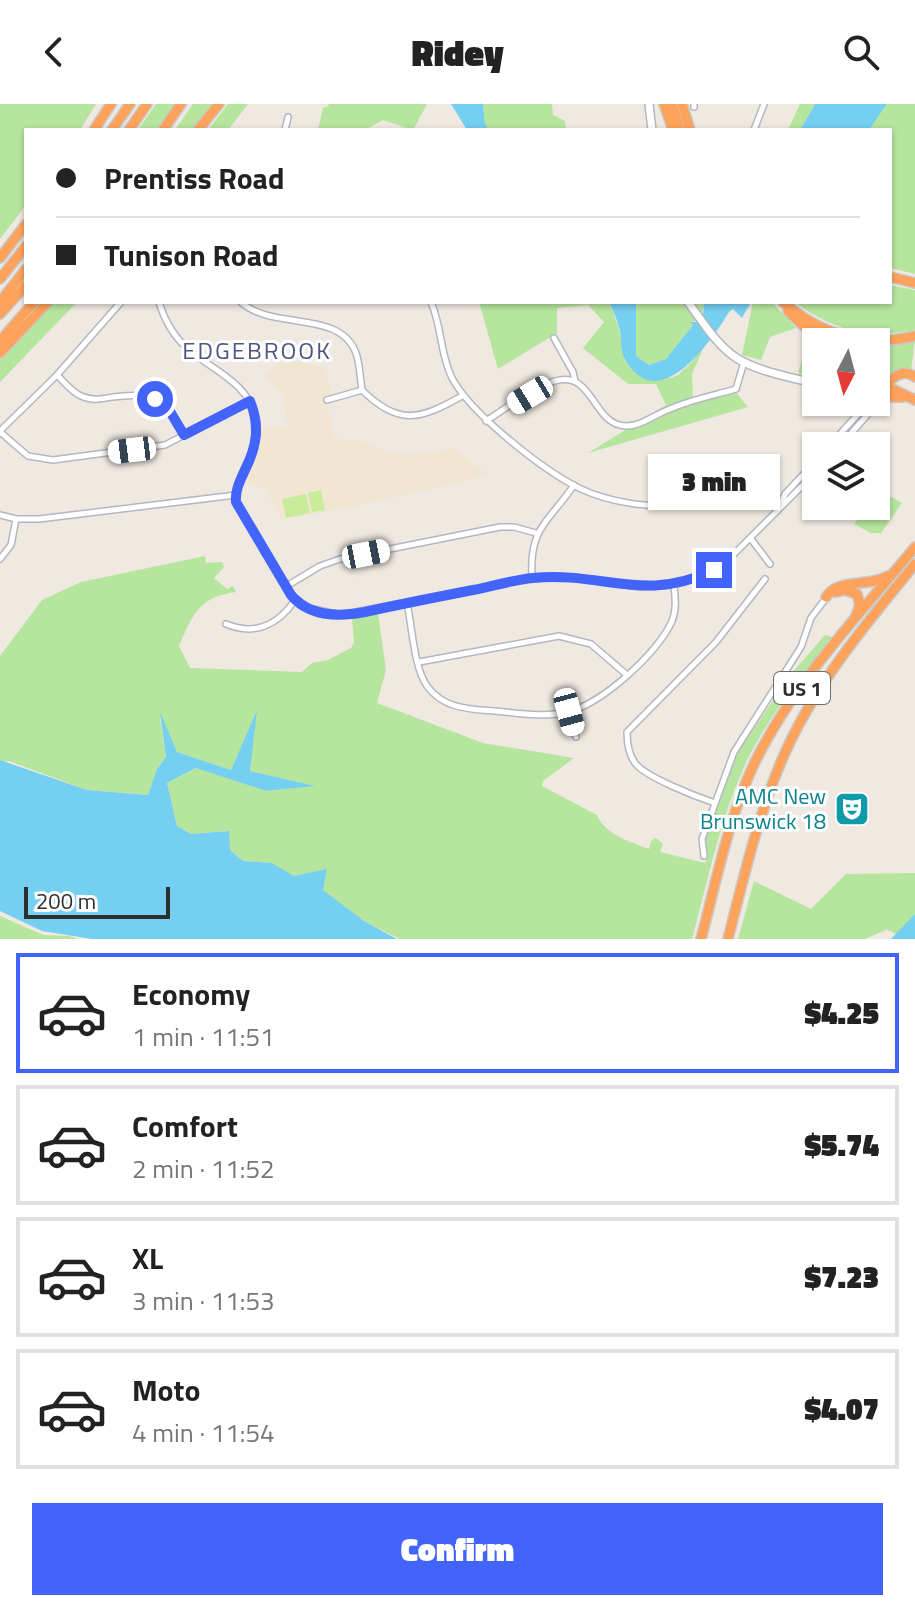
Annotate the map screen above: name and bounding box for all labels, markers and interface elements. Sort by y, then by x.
text: Ridey [411,25,504,80]
icon: back [32,30,76,74]
icon: search [839,30,883,74]
text: Prentiss Road [104,155,284,201]
text: Tunison Road [104,232,279,278]
north arrow [802,328,890,416]
map controls [802,328,890,520]
district label: EDGEBROOK [182,332,332,368]
car [503,372,557,418]
route start [137,381,173,417]
button: layers [802,432,890,520]
car [107,435,157,465]
callout: 3 min [648,454,780,510]
text: 3 min [682,462,746,501]
car [340,538,392,570]
route end [696,552,732,588]
road number: US 1 [774,672,830,704]
car [551,686,587,738]
place label: AMC New Brunswick 18 [700,779,826,838]
theatre icon: AMC New Brunswick 18 [833,790,871,828]
scale bar [24,883,170,919]
text: 200 m [36,884,96,918]
text: Economy [132,971,250,1017]
icon: car [36,977,108,1049]
text: $4.25 [805,990,879,1036]
text: 1 min · 11:51 [132,1017,275,1056]
text: Comfort [132,1103,238,1149]
icon: car [36,1109,108,1181]
text: $5.74 [805,1122,879,1168]
text: 2 min · 11:52 [132,1149,275,1188]
text: XL [132,1235,163,1281]
icon: car [36,1241,108,1313]
text: $7.23 [805,1254,879,1300]
text: 3 min · 11:53 [132,1281,275,1320]
text: Moto [132,1367,200,1413]
icon: car [36,1373,108,1445]
text: $4.07 [805,1386,879,1432]
text: 4 min · 11:54 [132,1413,275,1452]
button: Confirm [32,1503,883,1595]

